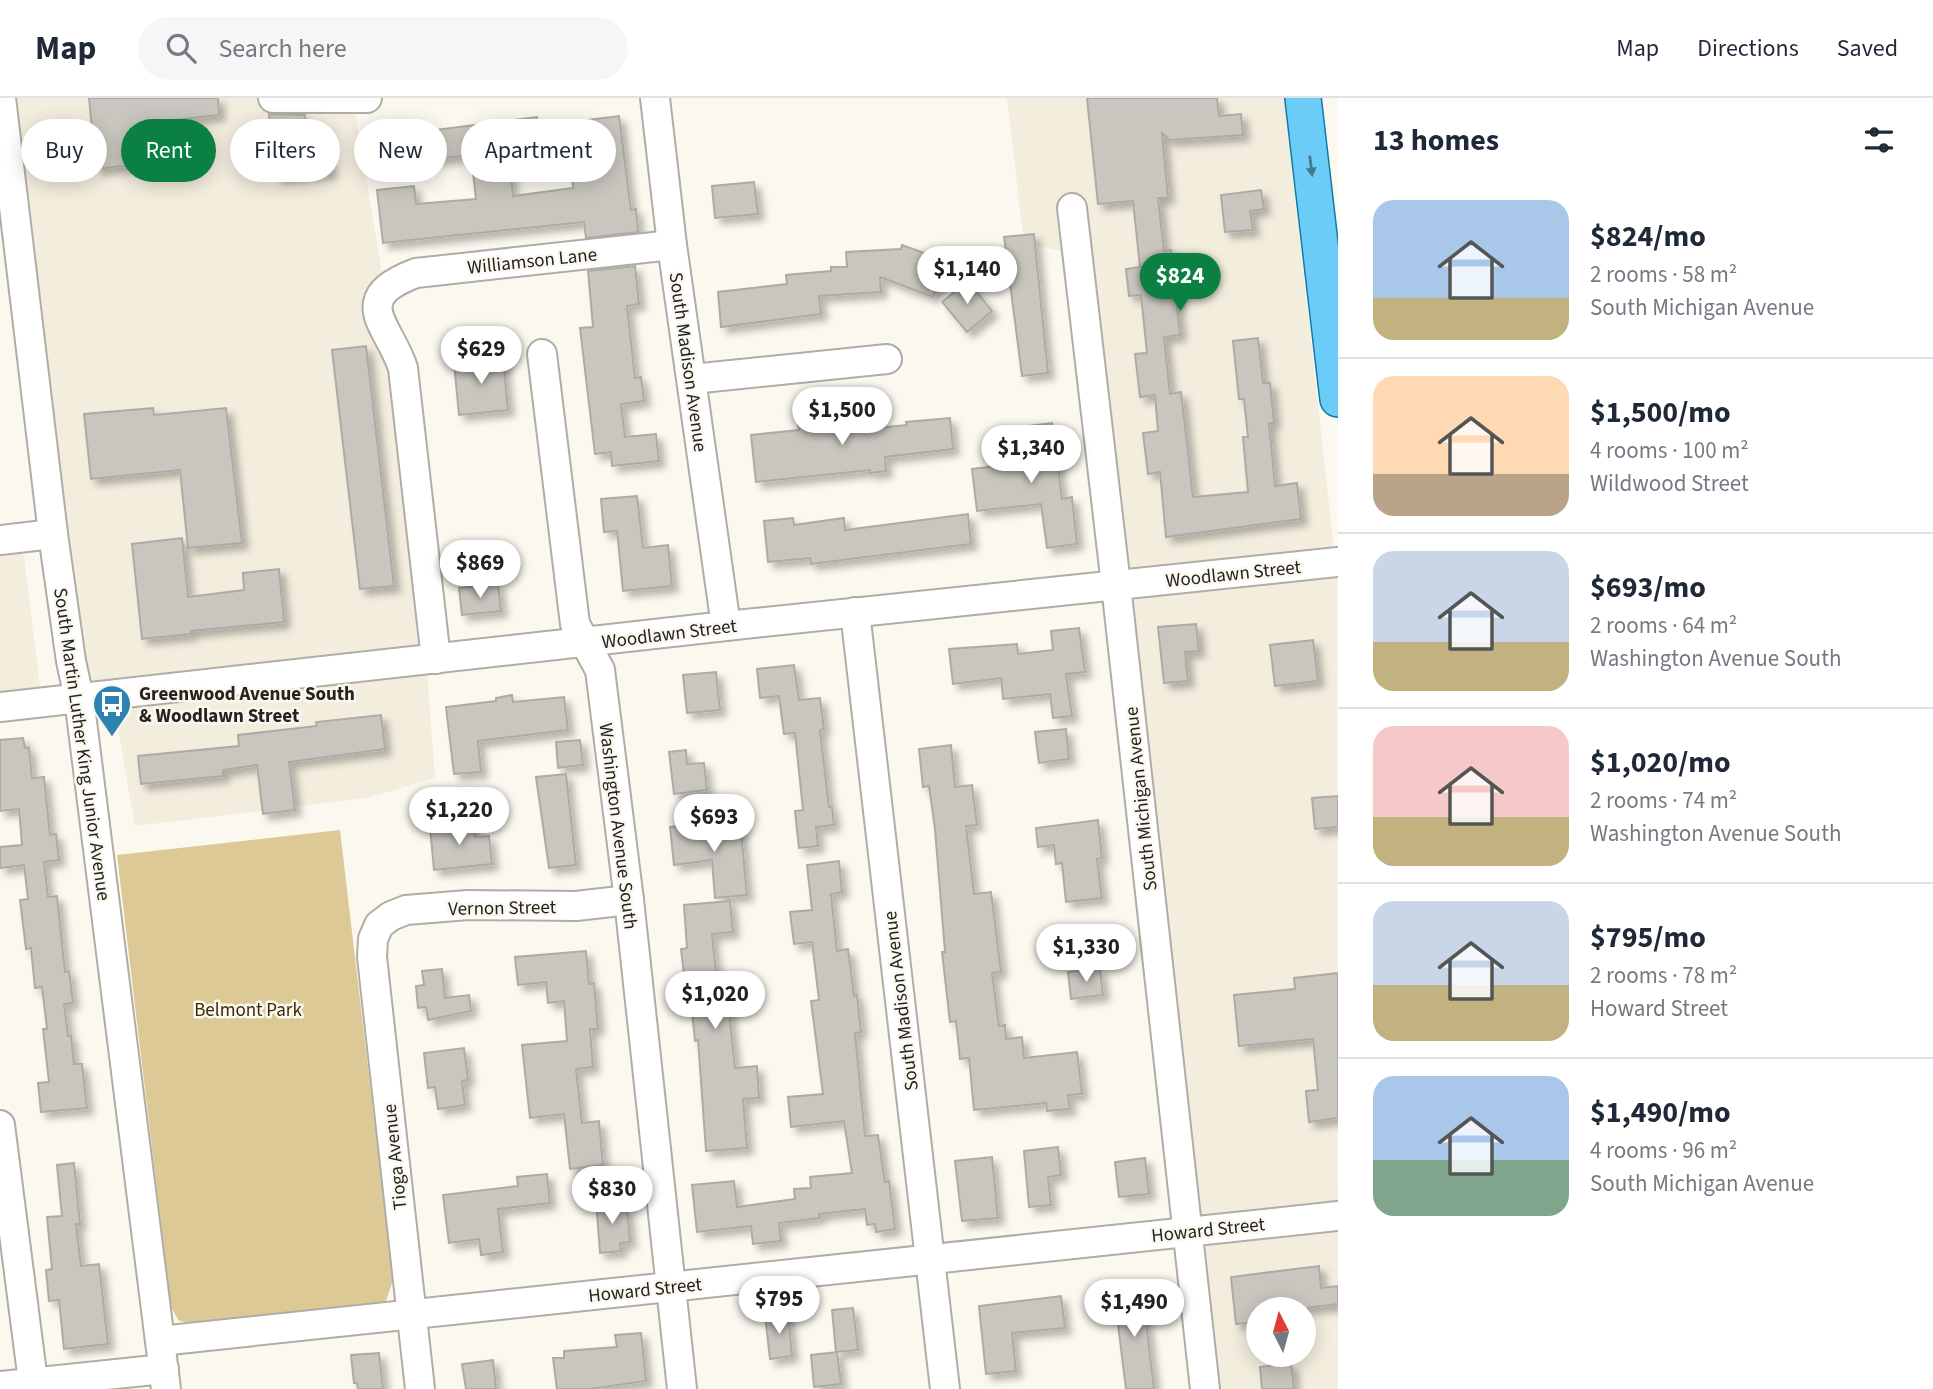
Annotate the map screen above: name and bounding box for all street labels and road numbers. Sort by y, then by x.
street label: Williamson Lane [466,241,598,282]
street label: South Madison Avenue [662,271,713,454]
street label: Woodlawn Street [1164,554,1303,595]
street label: South Martin Luther King Junior Avenue [46,586,117,902]
street label: Woodlawn Street [600,613,739,656]
street label: South Michigan Avenue [1118,705,1165,892]
street label: Washington Avenue South [591,721,644,931]
street label: Vernon Street [448,894,557,923]
street label: South Madison Avenue [877,909,926,1092]
street label: Tioga Avenue [377,1103,414,1211]
street label: Howard Street [1150,1211,1267,1250]
street label: Howard Street [587,1271,704,1310]

